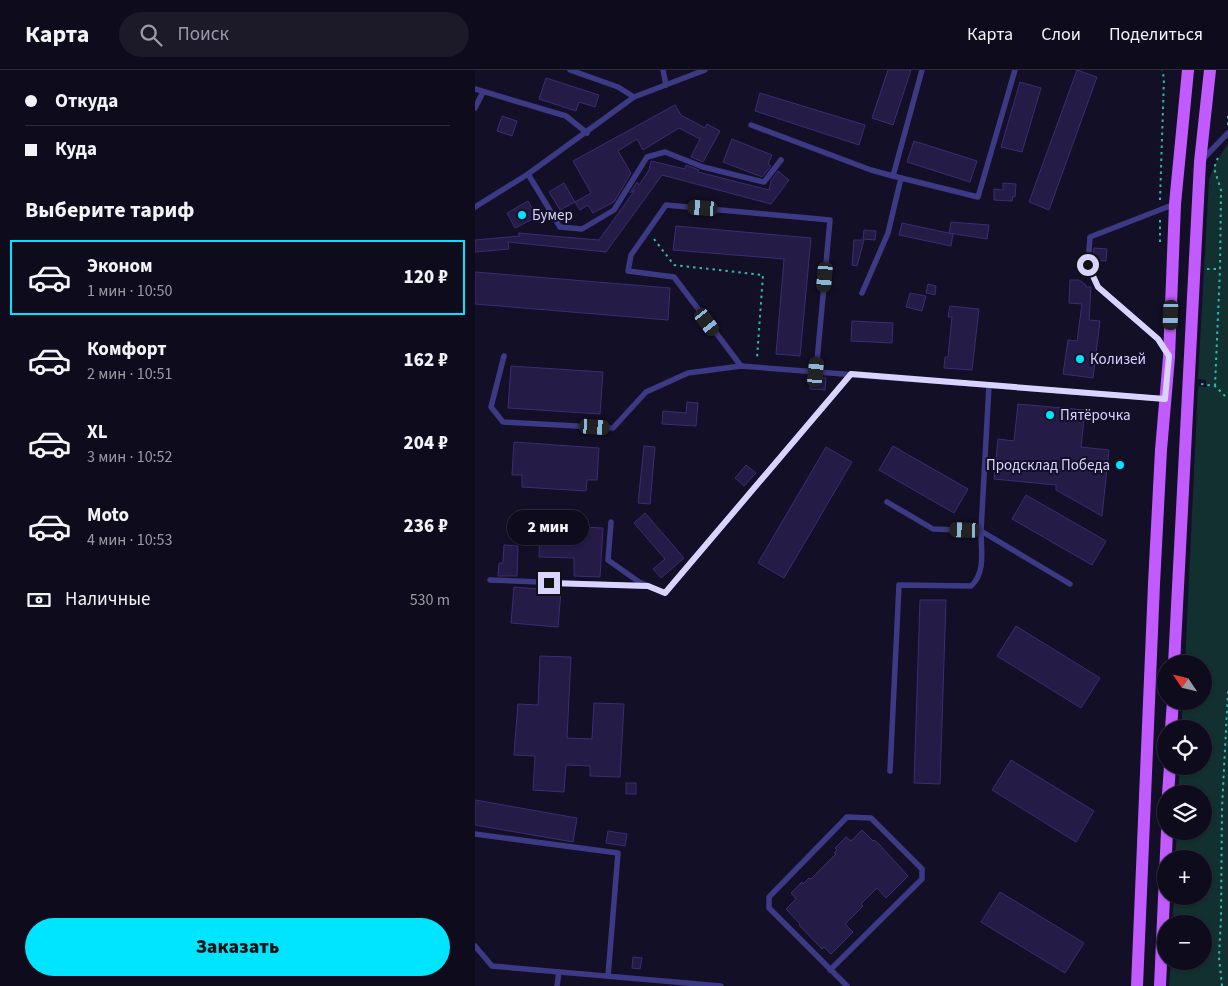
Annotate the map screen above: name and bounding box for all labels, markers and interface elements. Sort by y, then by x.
search box [119,12,469,57]
text: Карта [25,17,89,52]
icon: search [137,21,165,49]
text: Поиск [177,21,229,48]
text: Карта [967,22,1013,47]
text: Слои [1041,22,1081,47]
text: Поделиться [1109,22,1203,47]
text: Откуда [55,88,118,115]
text: Куда [55,136,97,163]
text: Выберите тариф [25,194,195,226]
car [687,199,718,217]
place label: Бумер [532,205,573,226]
marker: Бумер [516,209,528,221]
text: Эконом [87,253,153,280]
route start [1077,254,1099,276]
icon: car [27,255,72,300]
car [816,261,833,293]
text: 120 ₽ [404,264,448,291]
text: 1 мин · 10:50 [87,280,173,302]
car [1162,300,1179,330]
car [691,306,722,338]
text: Комфорт [87,336,167,363]
icon: car [27,338,72,383]
text: 162 ₽ [404,347,448,374]
place label: Колизей [1090,349,1146,370]
marker: Колизей [1074,353,1086,365]
car [806,356,825,388]
text: 2 мин · 10:51 [87,363,173,385]
place label: Пятёрочка [1060,405,1131,426]
marker: Пятёрочка [1044,409,1056,421]
car [579,418,610,436]
text: XL [87,419,108,446]
icon: car [27,421,72,466]
text: 204 ₽ [404,430,448,457]
text: 3 мин · 10:52 [87,446,173,468]
place label: Продсклад Победа [986,455,1110,476]
marker: Продсклад Победа [1114,459,1126,471]
text: Moto [87,502,129,529]
icon: car [27,504,72,549]
callout: 2 мин [508,510,590,546]
text: 236 ₽ [404,513,448,540]
text: 2 мин [527,516,569,538]
car [949,522,980,538]
text: 4 мин · 10:53 [87,529,173,551]
route end [538,572,560,594]
icon: cash [25,586,53,614]
text: Наличные [65,586,150,613]
text: 530 m [410,589,450,611]
north arrow [1157,655,1213,710]
map controls [1157,655,1212,970]
button: locate [1157,720,1212,775]
button: layers [1157,785,1212,840]
button: + [1157,850,1212,905]
button: − [1157,915,1212,970]
button: Заказать [25,918,450,976]

